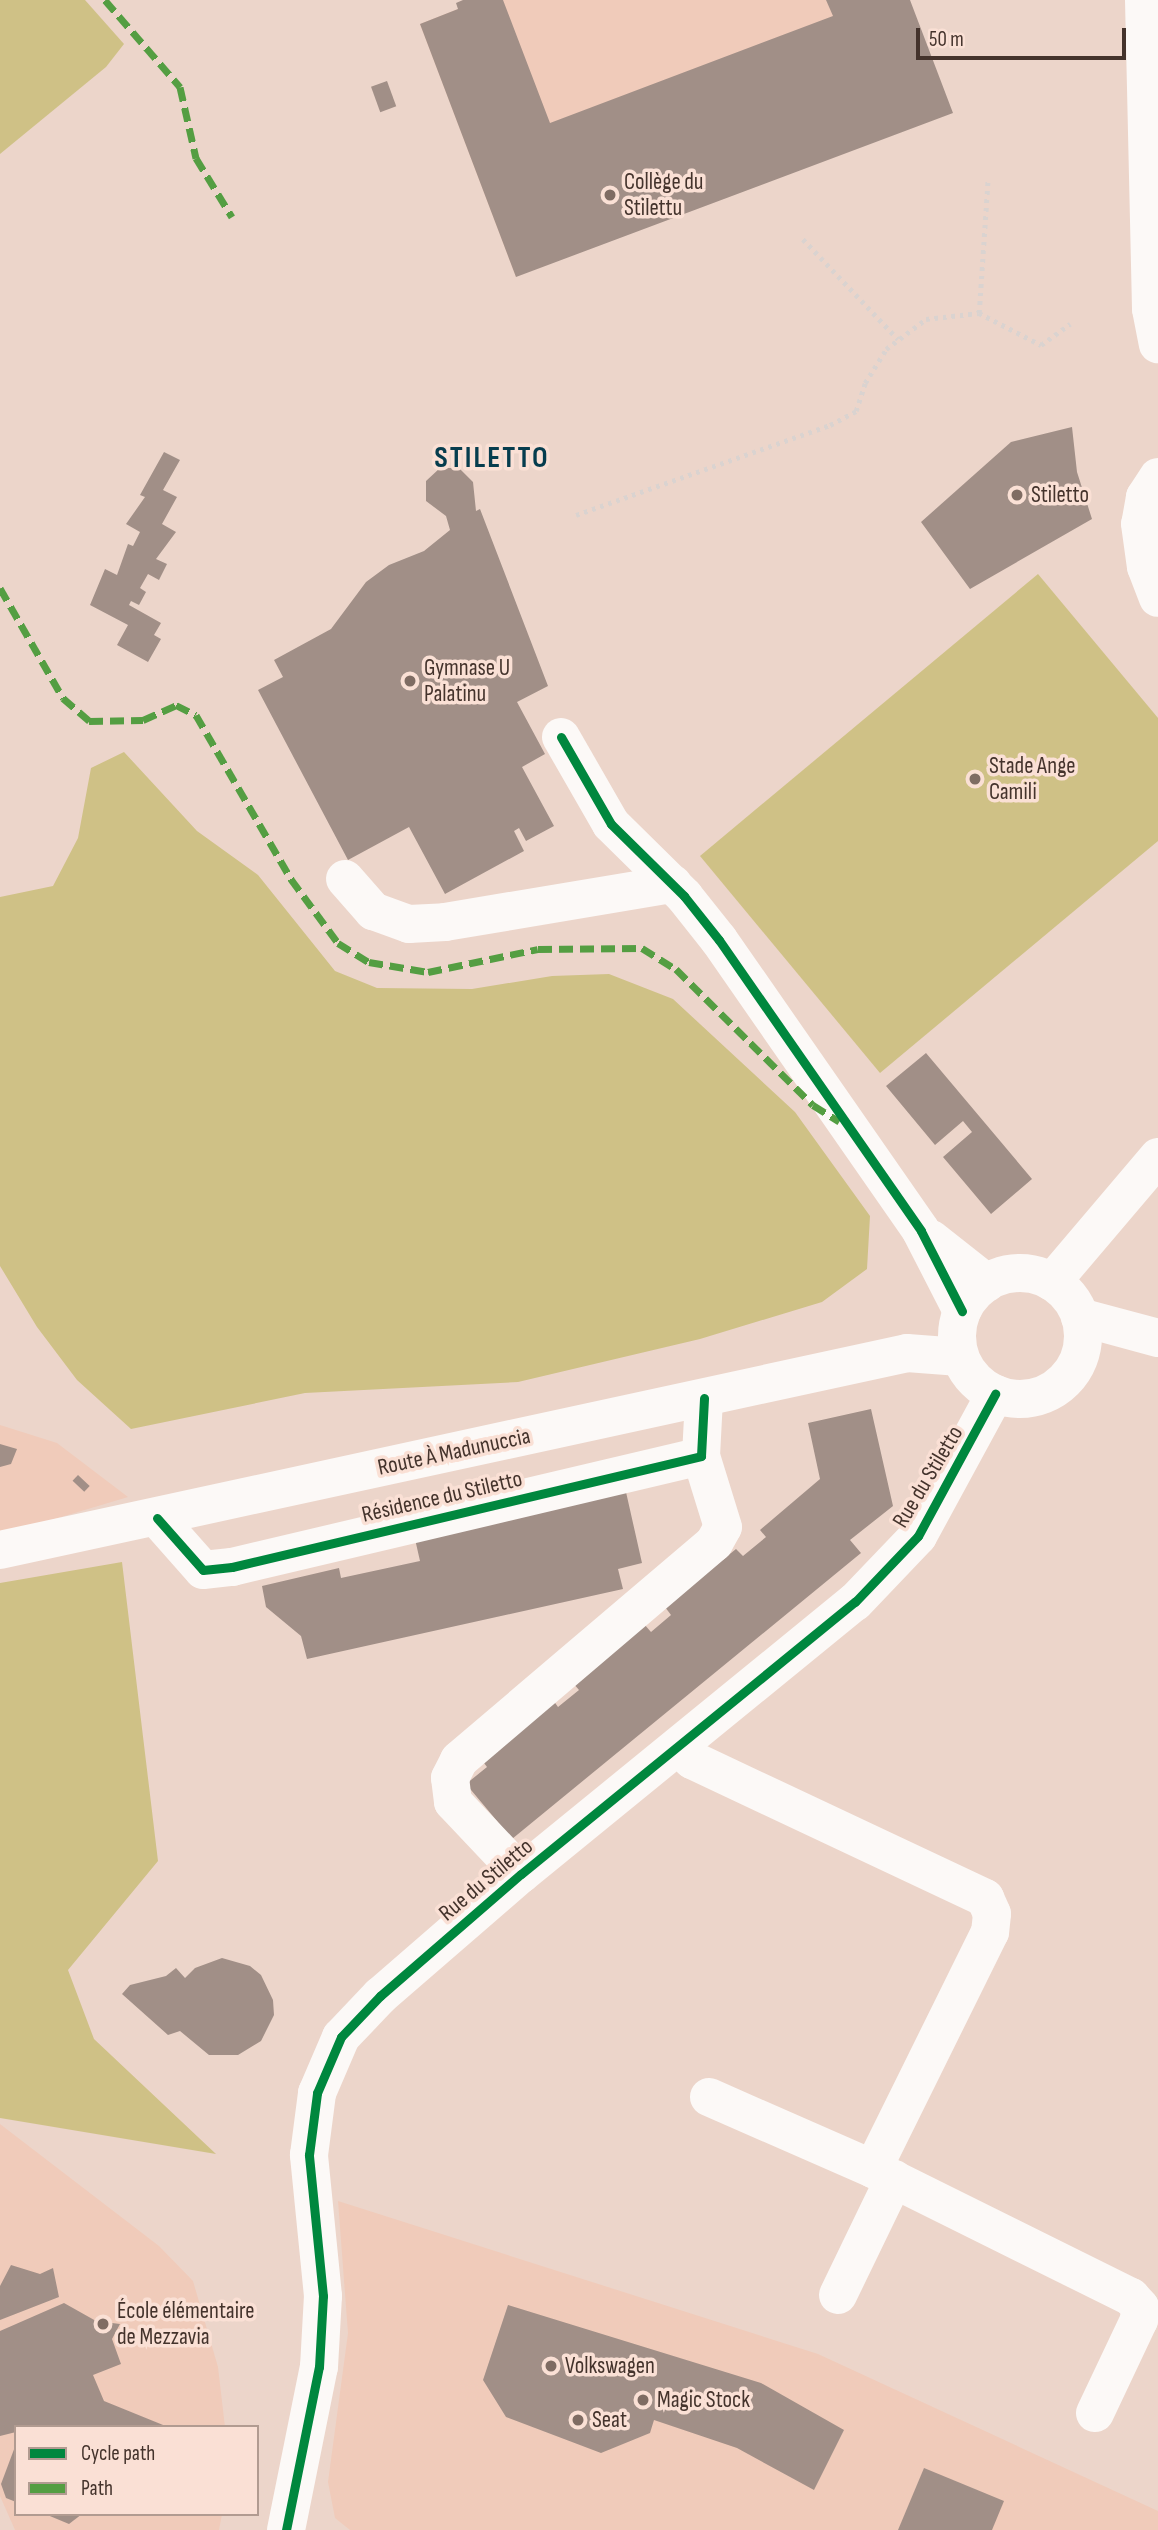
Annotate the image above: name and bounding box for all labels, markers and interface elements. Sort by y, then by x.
scale bar [920,14,1130,58]
text: 50 m [929,27,964,52]
place label: Collège du Stilettu [624,168,703,222]
marker: Collège du Stilettu [602,187,618,203]
district label: STILETTO [435,440,549,476]
place label: Stiletto [1031,481,1089,509]
marker: Stiletto [1009,487,1025,503]
place label: Gymnase U Palatinu [424,654,510,708]
marker: Gymnase U Palatinu [402,673,418,689]
place label: Stade Ange Camili [989,752,1076,806]
marker: Stade Ange Camili [967,771,983,787]
street label: Rue du Stiletto [887,1421,969,1533]
street label: Route À Madunuccia [375,1422,533,1482]
street label: Résidence du Stiletto [359,1465,525,1529]
street label: Rue du Stiletto [433,1833,539,1927]
place label: École élémentaire de Mezzavia [117,2297,254,2351]
marker: École élémentaire de Mezzavia [95,2316,111,2332]
place label: Volkswagen [565,2352,655,2380]
marker: Volkswagen [543,2358,559,2374]
place label: Magic Stock [657,2386,750,2414]
marker: Magic Stock [635,2392,651,2408]
place label: Seat [592,2406,627,2434]
marker: Seat [570,2412,586,2428]
legend [14,2425,259,2516]
text: Cycle path [81,2441,155,2466]
text: Path [81,2476,113,2501]

